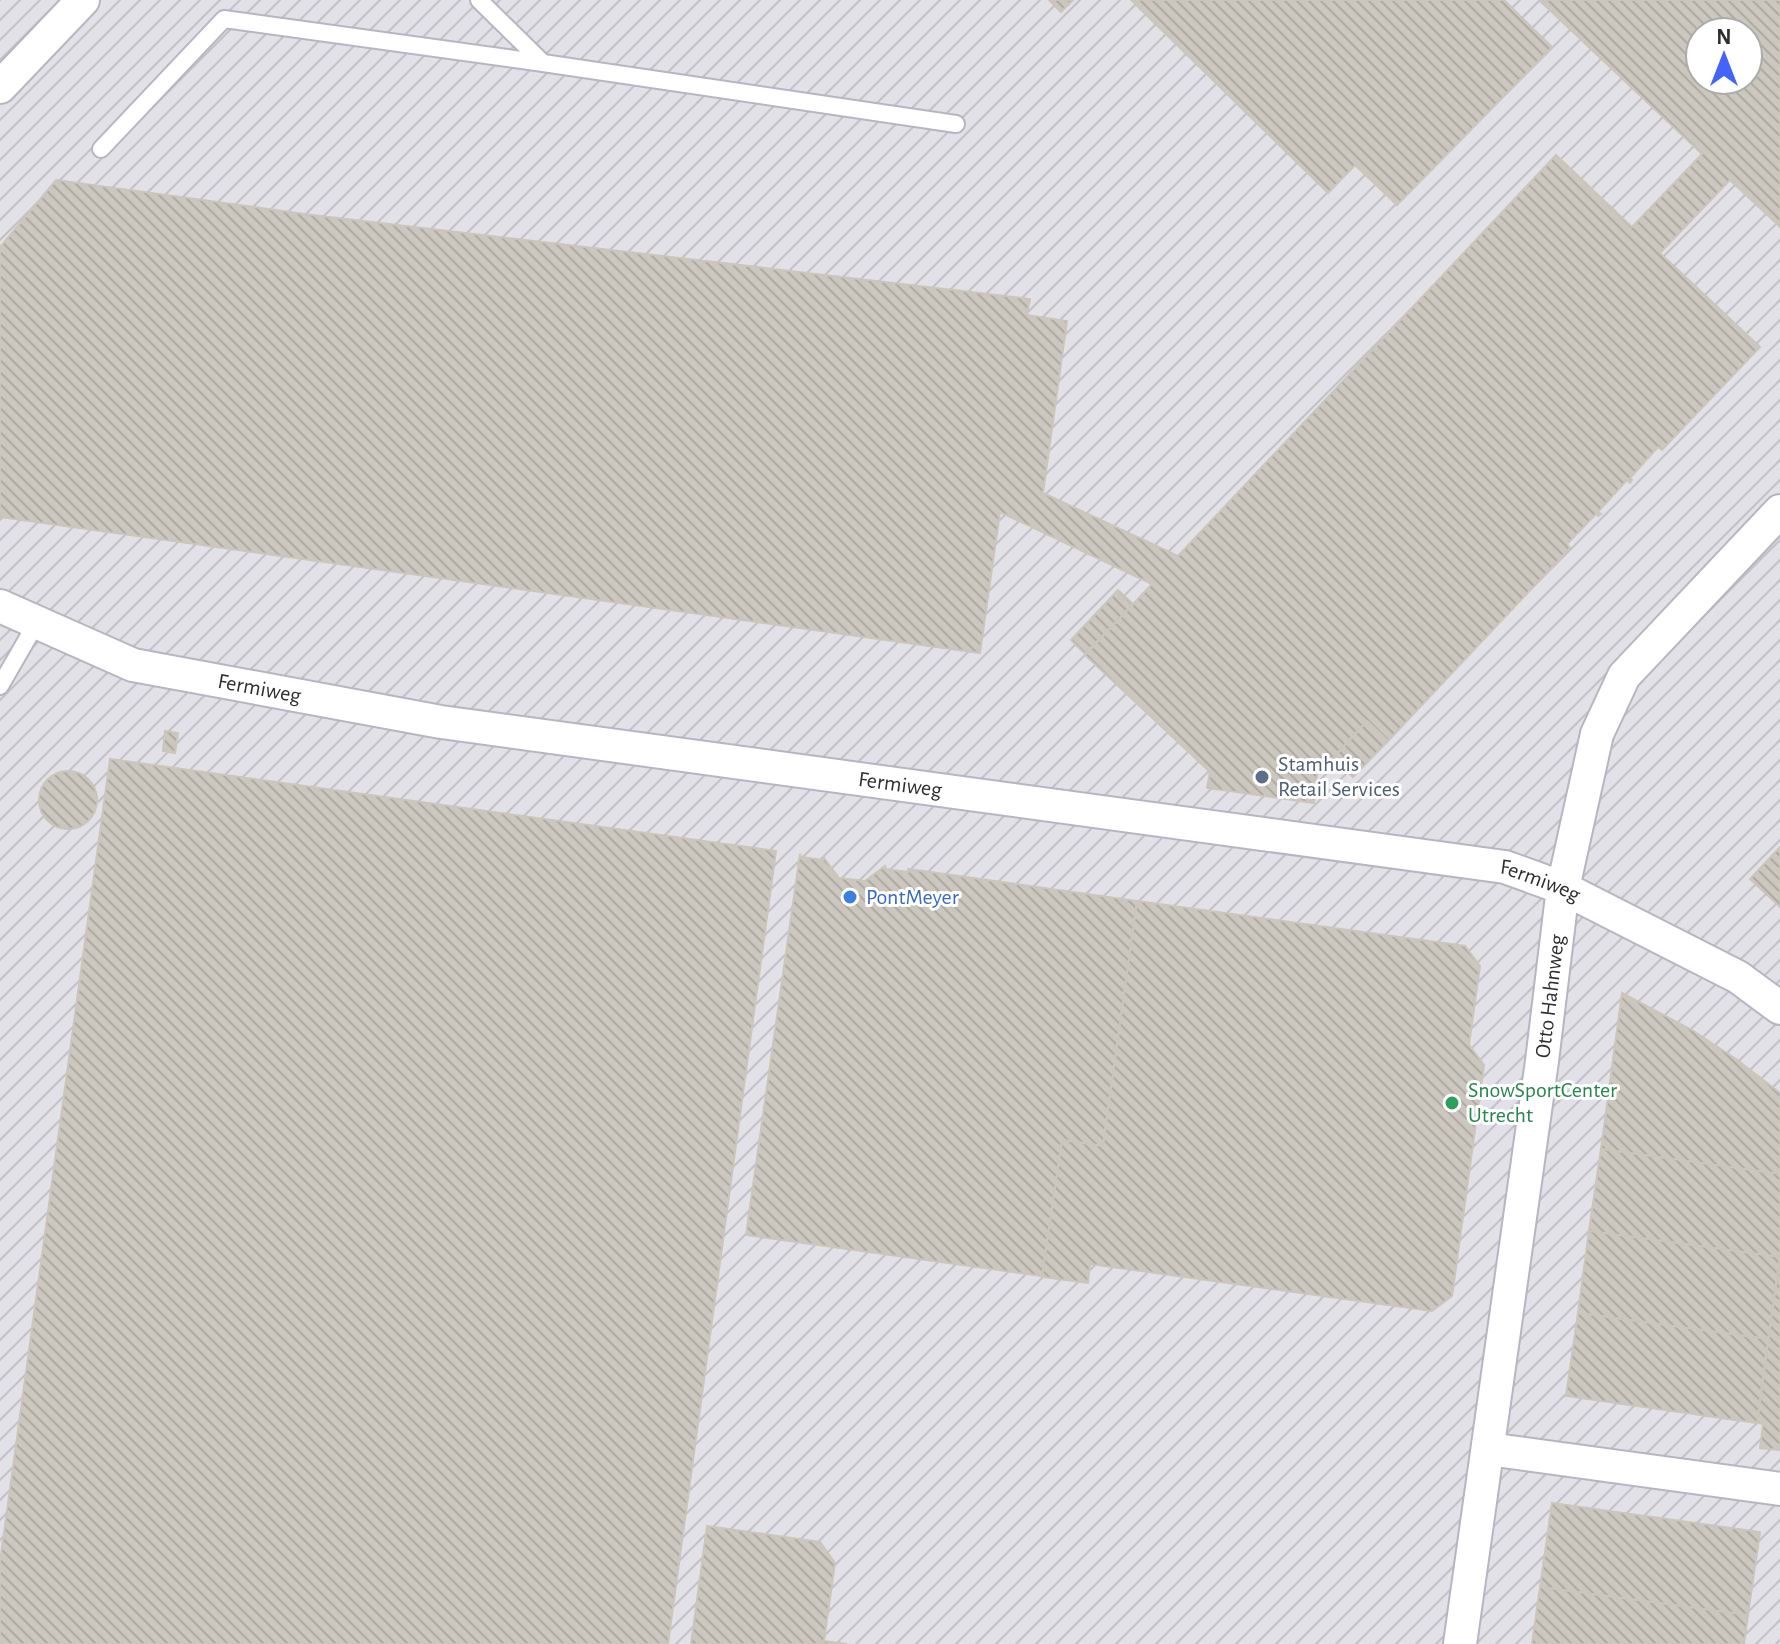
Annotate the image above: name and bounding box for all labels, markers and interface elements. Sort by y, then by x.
north arrow [1684,16,1764,96]
text: N [1716,26,1732,48]
street label: Fermiweg [216,670,303,707]
place label: Stamhuis Retail Services [1278,753,1400,800]
street label: Fermiweg [857,768,943,801]
marker: Stamhuis Retail Services [1253,768,1271,786]
street label: Fermiweg [1499,855,1584,906]
place label: PontMeyer [866,886,959,908]
marker: PontMeyer [841,888,859,906]
street label: Otto Hahnweg [1531,933,1568,1059]
place label: SnowSportCenter Utrecht [1468,1079,1617,1126]
marker: SnowSportCenter Utrecht [1443,1094,1461,1112]

